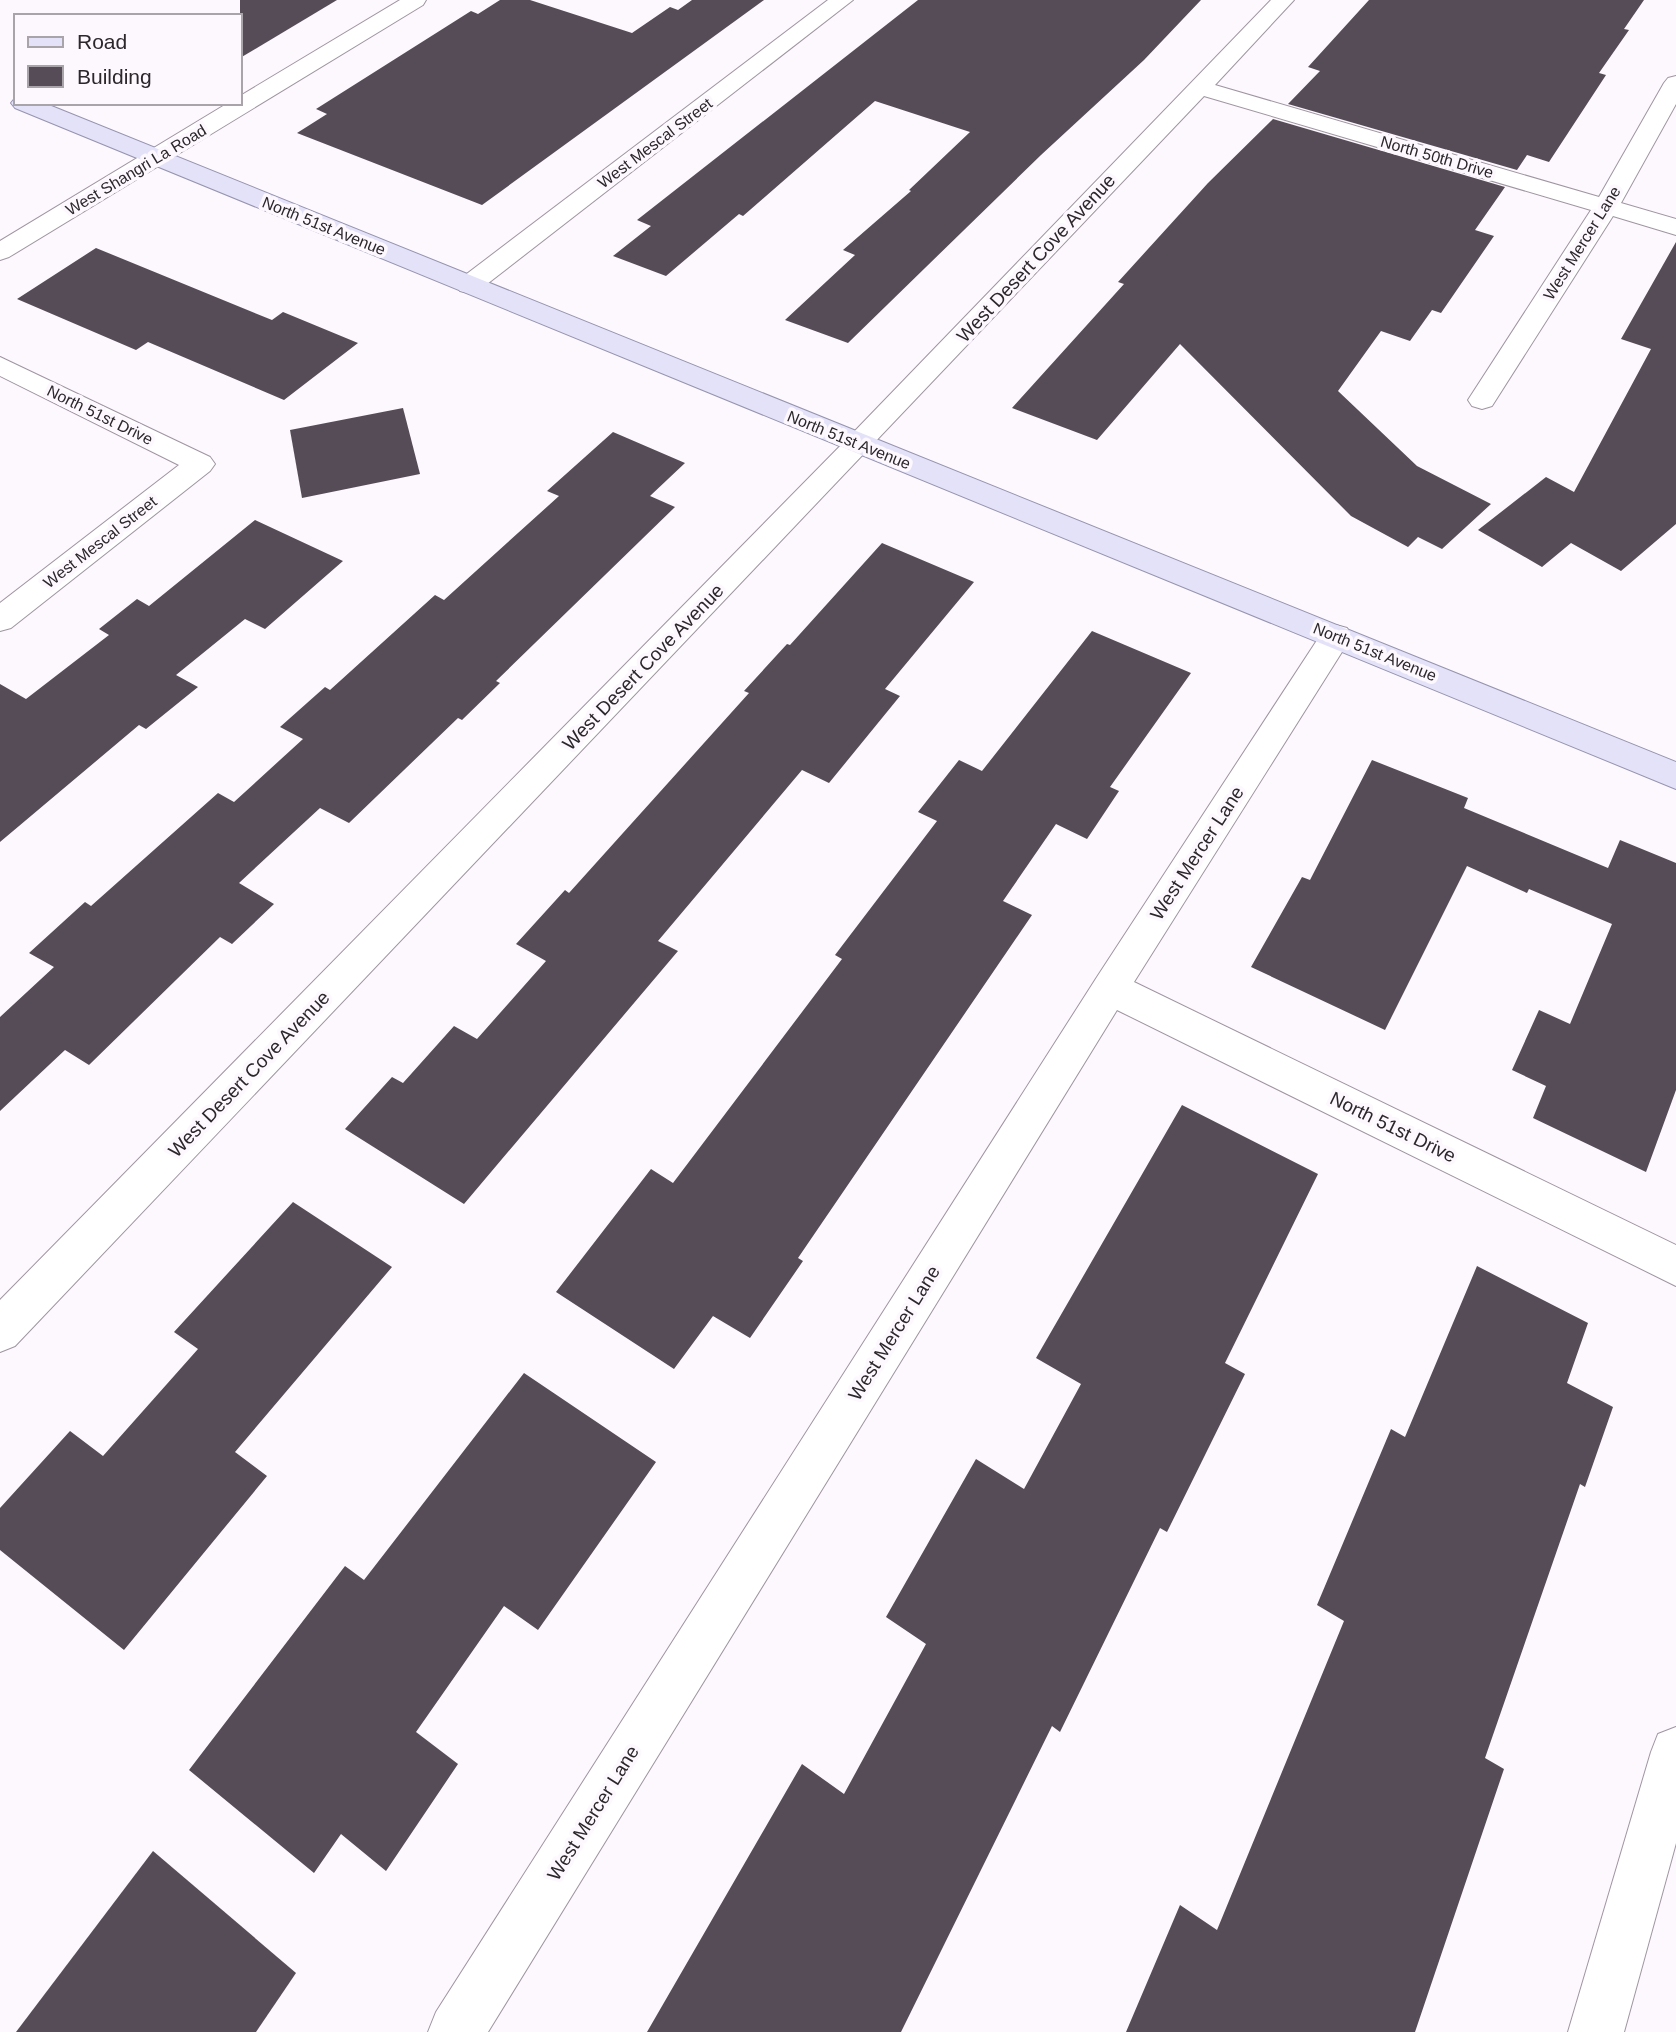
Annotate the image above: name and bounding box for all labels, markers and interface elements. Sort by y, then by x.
legend [14,14,242,105]
text: Road [77,30,127,53]
text: Building [77,65,152,88]
street label: West Mescal Street [595,94,716,191]
street label: West Shangri La Road [63,121,209,219]
street label: North 50th Drive [1379,133,1495,181]
street label: West Desert Cove Avenue [953,170,1119,346]
street label: West Mercer Lane [1540,183,1624,303]
street label: North 51st Avenue [260,194,388,259]
street label: North 51st Drive [44,382,156,448]
street label: North 51st Avenue [785,408,913,473]
street label: West Mescal Street [40,492,160,591]
street label: West Desert Cove Avenue [558,580,728,754]
street label: North 51st Avenue [1311,620,1439,685]
street label: West Mercer Lane [1146,782,1248,924]
street label: West Desert Cove Avenue [164,987,334,1161]
street label: North 51st Drive [1327,1087,1459,1167]
street label: West Mercer Lane [844,1262,944,1404]
street label: West Mercer Lane [543,1742,643,1884]

